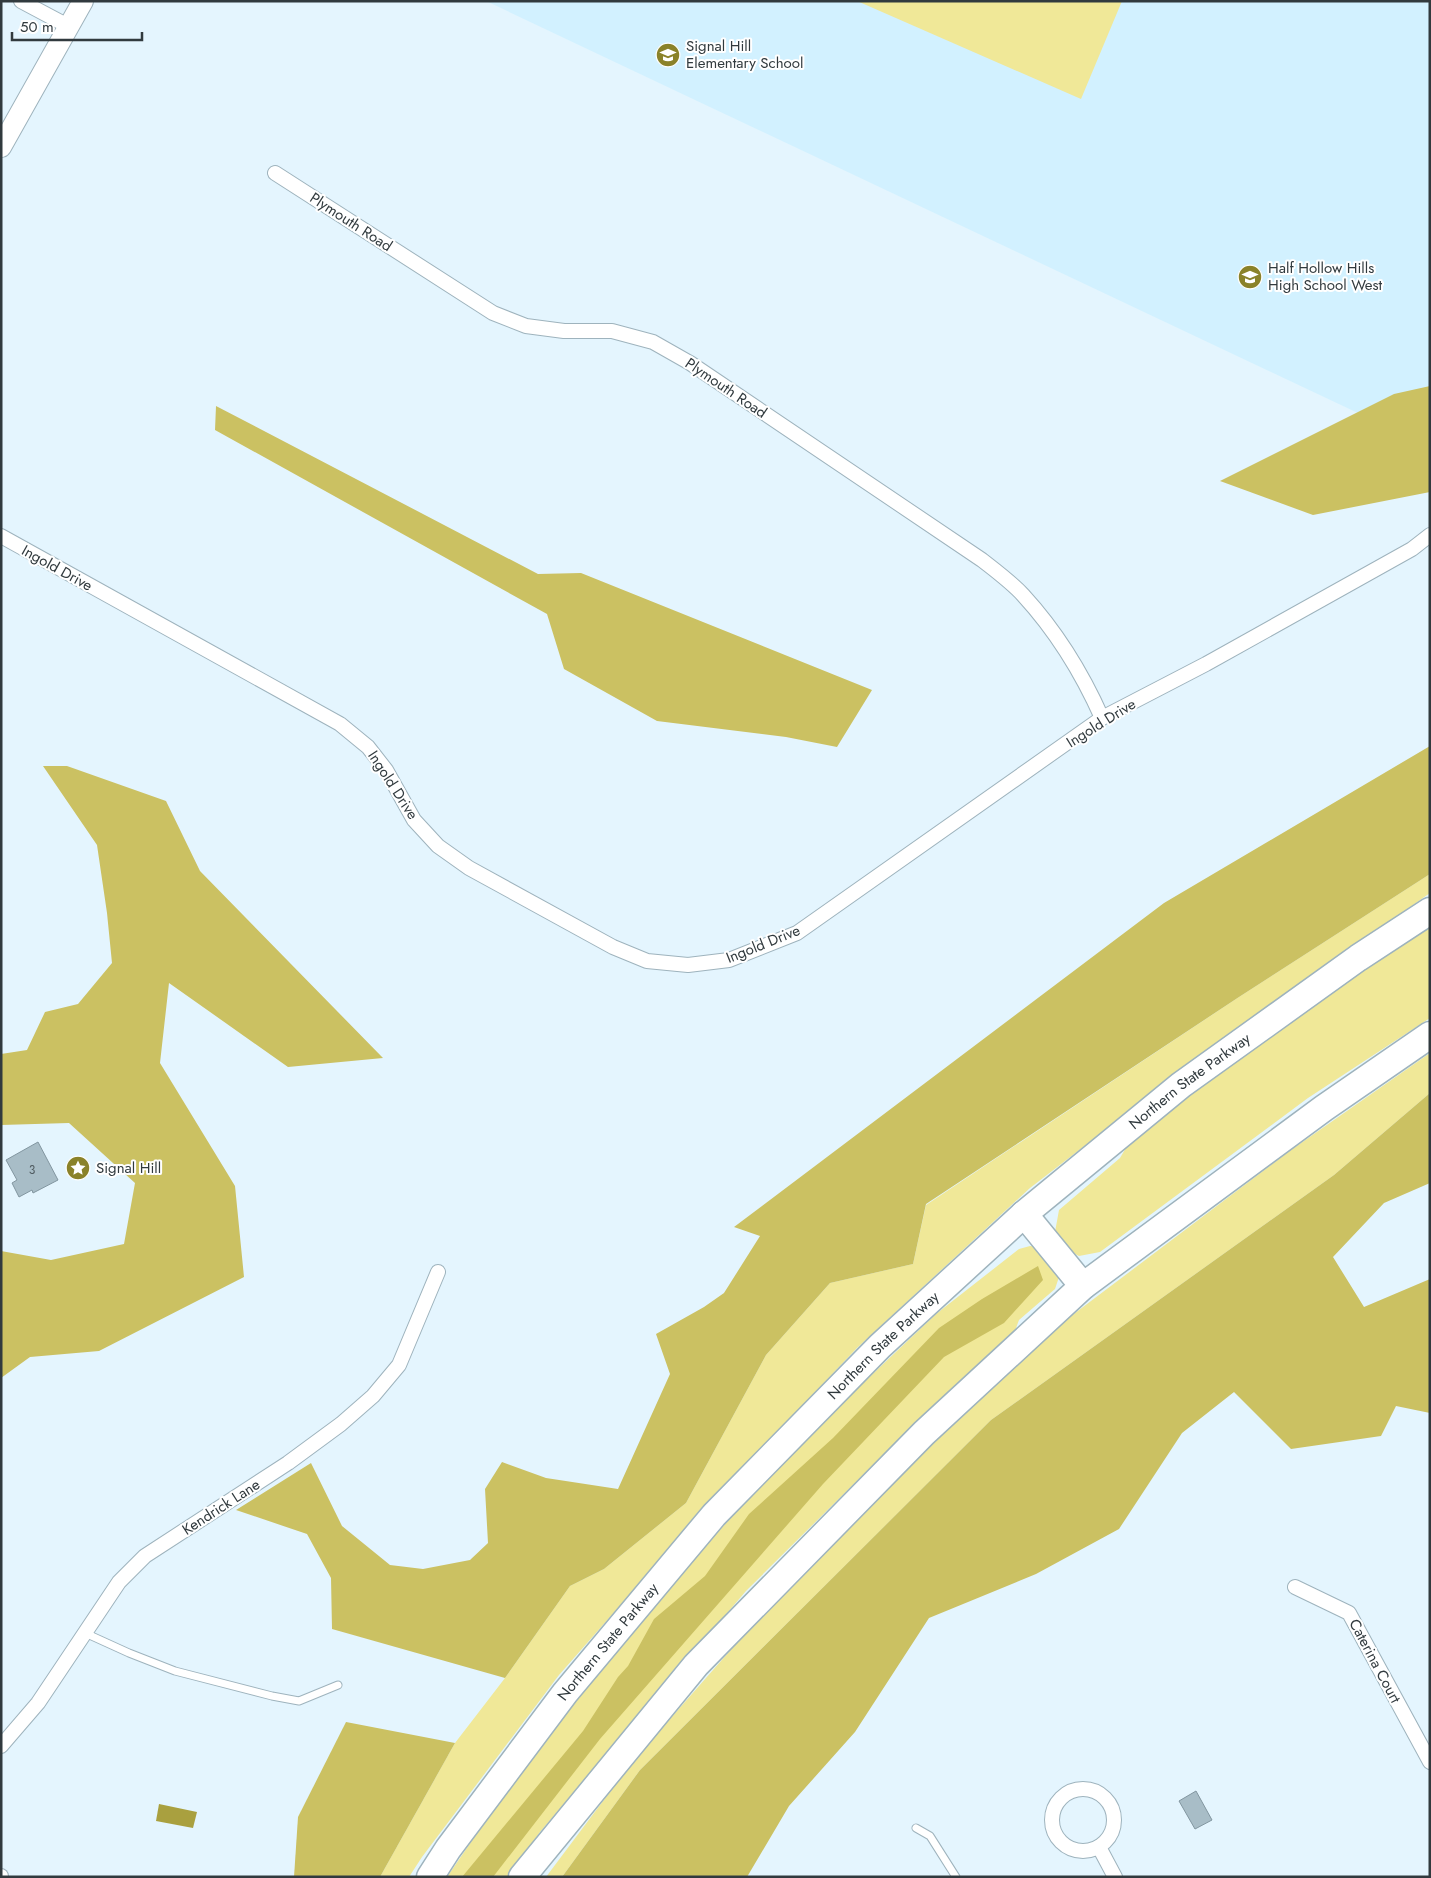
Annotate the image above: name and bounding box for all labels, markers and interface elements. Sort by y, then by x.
scale bar [12,10,142,42]
text: 50 m [20,16,54,38]
place label: Signal Hill Elementary School [686,35,803,74]
school or university icon: Signal Hill Elementary School [655,42,681,68]
street label: Plymouth Road [305,187,397,257]
place label: Half Hollow Hills High School West [1268,257,1383,296]
school or university icon: Half Hollow Hills High School West [1237,264,1263,290]
street label: Plymouth Road [681,352,771,424]
street label: Ingold Drive [17,539,97,597]
street label: Ingold Drive [1062,693,1140,753]
street label: Ingold Drive [362,746,424,824]
street label: Ingold Drive [723,919,804,969]
street label: Northern State Parkway [1124,1027,1255,1135]
place icon: Signal Hill [65,1155,91,1181]
place label: Signal Hill [96,1157,161,1179]
house number: 3 [29,1161,36,1179]
street label: Northern State Parkway [822,1286,944,1404]
street label: Kendrick Lane [178,1473,265,1540]
street label: Northern State Parkway [552,1578,664,1705]
street label: Caterina Court [1344,1615,1407,1707]

